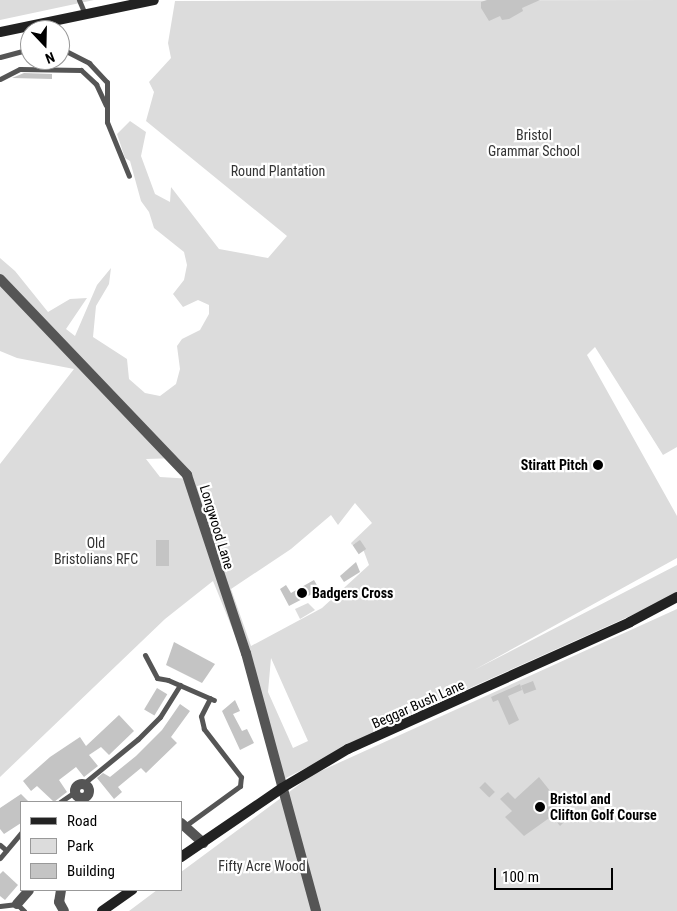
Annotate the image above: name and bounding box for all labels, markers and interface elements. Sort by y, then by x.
north arrow [20,20,70,70]
text: N [43,49,57,67]
park label: Bristol Grammar School [488,127,580,160]
park label: Round Plantation [231,163,325,179]
place label: Stiratt Pitch [521,457,588,473]
marker: Stiratt Pitch [592,459,604,471]
street label: Longwood Lane [196,483,238,571]
park label: Old Bristolians RFC [54,535,138,568]
place label: Badgers Cross [312,585,393,601]
marker: Badgers Cross [296,587,308,599]
street label: Beggar Bush Lane [369,676,467,732]
place label: Bristol and Clifton Golf Course [550,791,657,824]
legend [20,801,182,891]
marker: Bristol and Clifton Golf Course [534,801,546,813]
text: Road [67,812,97,830]
text: Park [67,837,94,855]
park label: Fifty Acre Wood [218,858,306,874]
scale bar [497,858,616,890]
text: Building [67,862,115,880]
text: 100 m [502,868,539,886]

